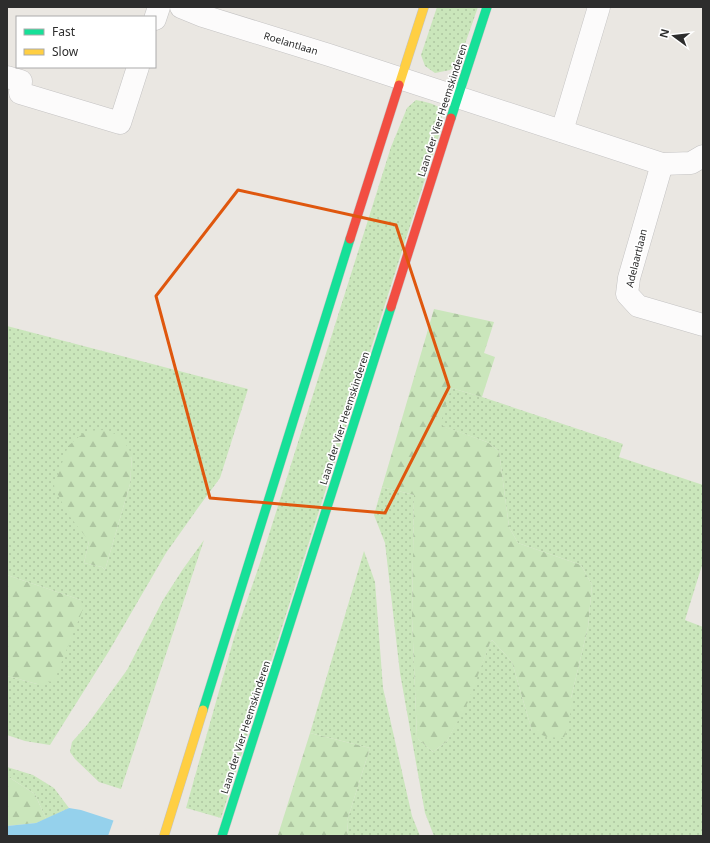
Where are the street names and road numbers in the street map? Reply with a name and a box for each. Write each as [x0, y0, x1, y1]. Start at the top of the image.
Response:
street label: Roelantlaan [262, 28, 320, 58]
street label: Laan der Vier Heemskinderen [414, 42, 470, 178]
street label: Adelaartlaan [622, 227, 650, 289]
street label: Laan der Vier Heemskinderen [316, 350, 372, 486]
street label: Laan der Vier Heemskinderen [217, 659, 273, 795]

